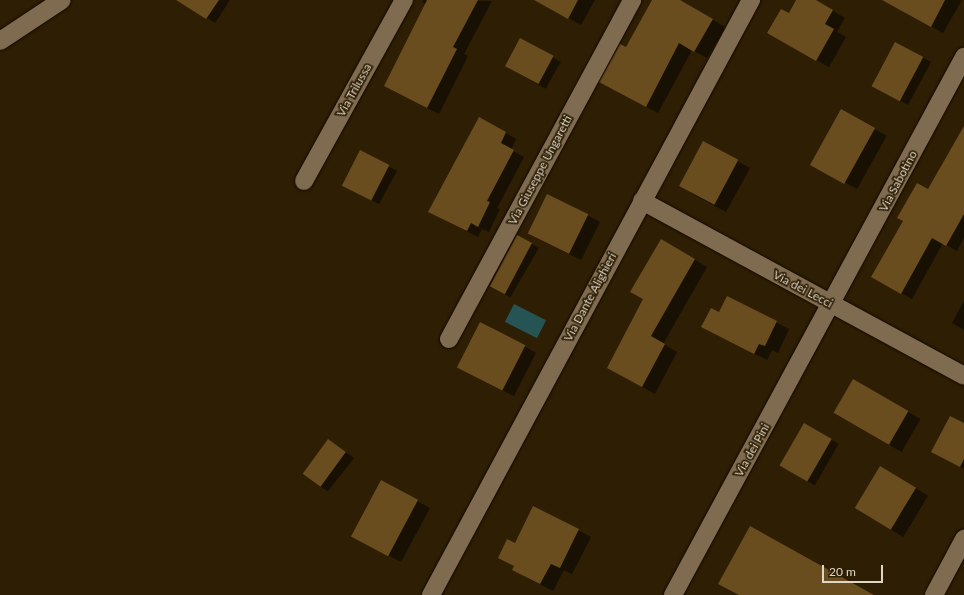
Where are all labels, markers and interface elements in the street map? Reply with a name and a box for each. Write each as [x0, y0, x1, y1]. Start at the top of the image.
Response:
street label: Via Trilussa [333, 61, 375, 119]
street label: Via Giuseppe Ungaretti [505, 113, 575, 227]
street label: Via Sabotino [876, 148, 920, 214]
street label: Via Dante Alighieri [561, 250, 619, 344]
street label: Via dei Lecci [771, 267, 835, 311]
street label: Via dei Pini [731, 421, 773, 479]
scale bar [824, 557, 885, 583]
text: 20 m [829, 564, 856, 579]

